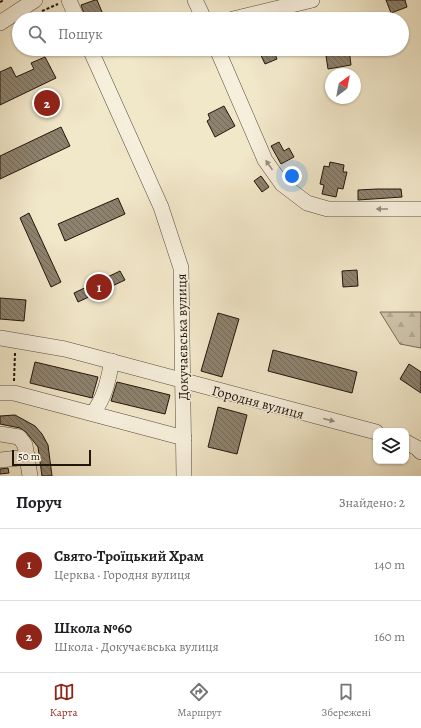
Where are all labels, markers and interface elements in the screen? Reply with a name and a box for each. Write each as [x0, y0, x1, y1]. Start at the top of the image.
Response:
search box [12, 12, 409, 56]
icon: search [26, 23, 48, 45]
text: Пошук [58, 24, 103, 44]
north arrow [325, 68, 361, 104]
pin: 2 [34, 88, 60, 118]
one-way arrow [265, 160, 273, 170]
your location [282, 166, 302, 186]
one-way arrow [375, 206, 388, 212]
pin: 1 [86, 272, 112, 302]
street label: Докучаєвська вулиця [172, 273, 193, 401]
street label: Городня вулиця [210, 381, 306, 424]
one-way arrow [323, 418, 336, 424]
map controls [373, 428, 409, 464]
button: layers [373, 428, 409, 464]
scale bar [12, 448, 91, 467]
text: 50 m [18, 449, 40, 464]
text: Поруч [16, 491, 62, 514]
text: Знайдено: 2 [339, 494, 405, 511]
text: Свято-Троїцький Храм [54, 546, 204, 566]
text: 1 [27, 556, 31, 573]
text: 140 m [374, 556, 405, 573]
text: Церква · Городня вулиця [54, 566, 191, 583]
text: Школа №60 [54, 618, 132, 638]
text: 2 [26, 628, 32, 645]
text: 160 m [374, 628, 405, 645]
text: Школа · Докучаєвська вулиця [54, 638, 219, 655]
tab: Карта [50, 681, 78, 720]
tab: Маршрут [177, 681, 222, 720]
tab: Збережені [321, 681, 371, 720]

